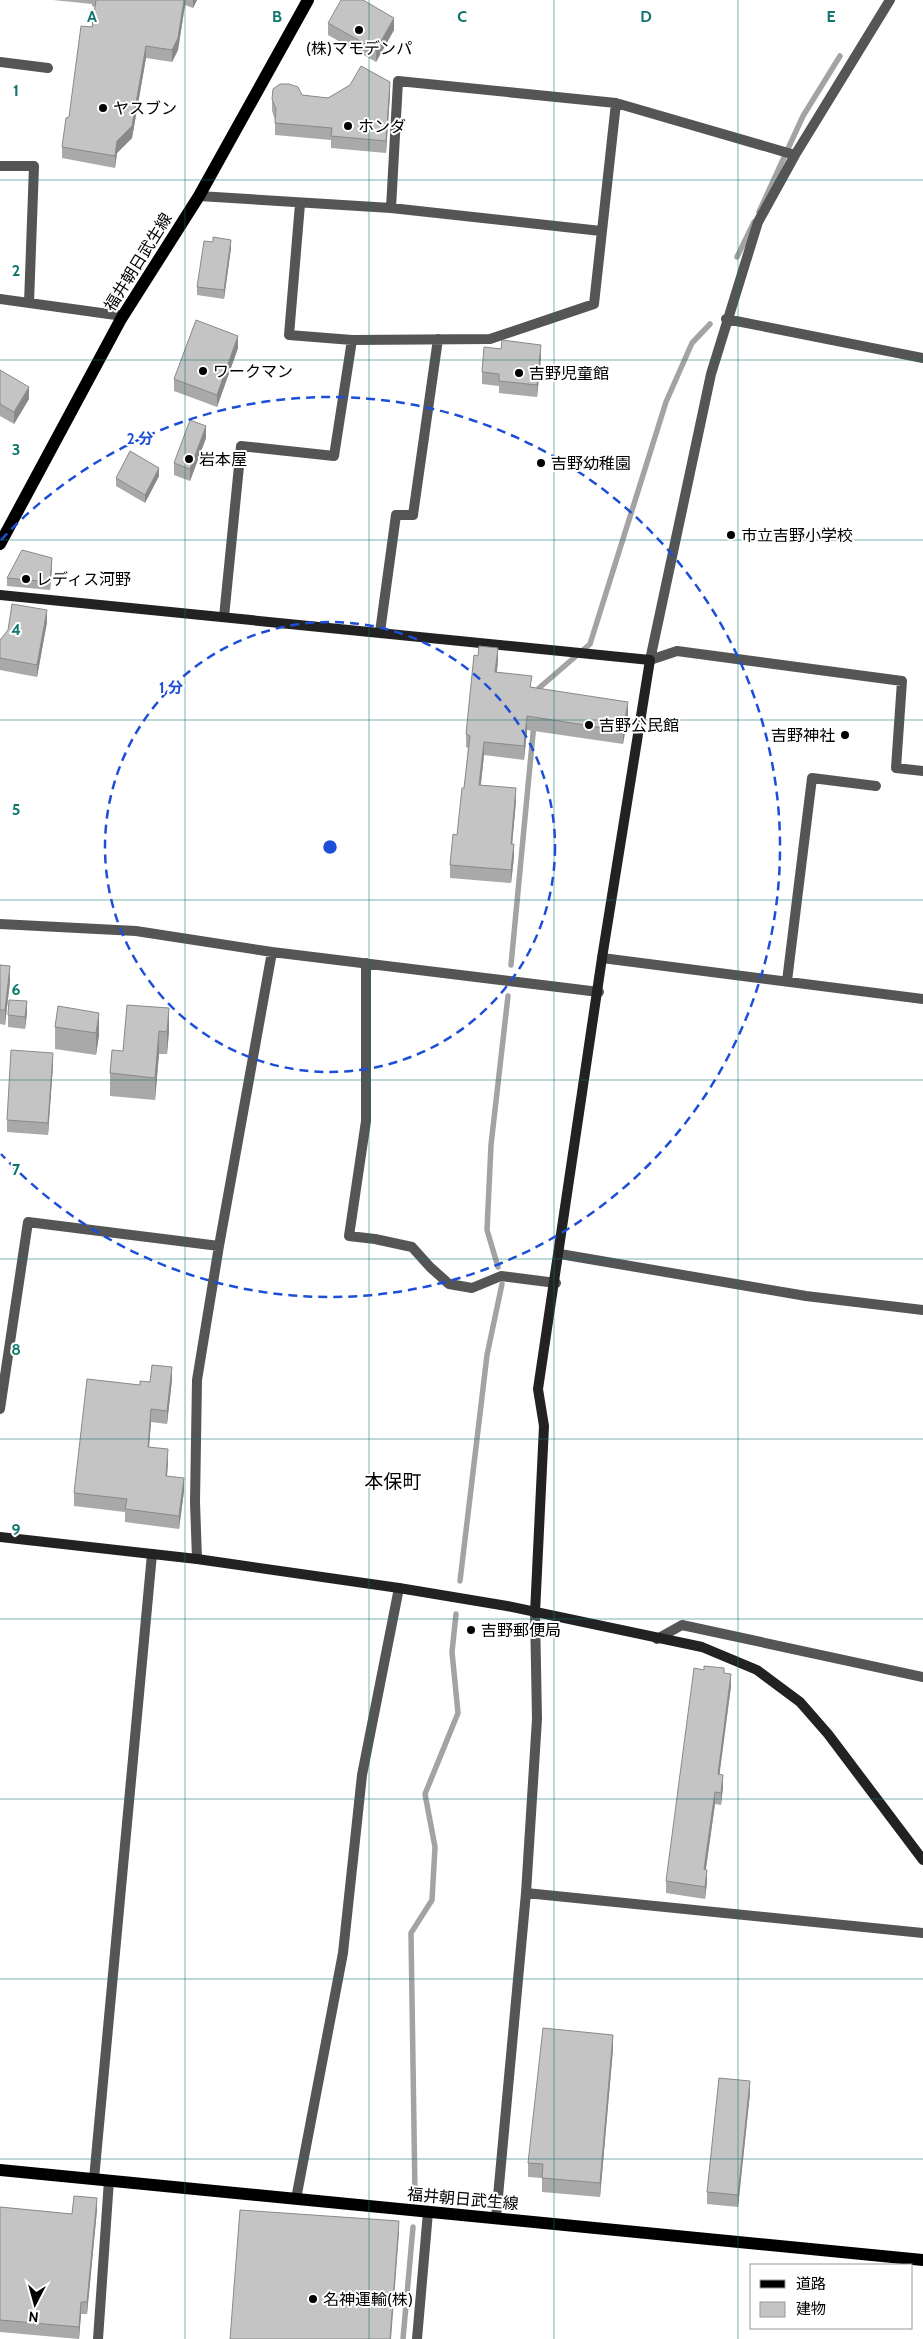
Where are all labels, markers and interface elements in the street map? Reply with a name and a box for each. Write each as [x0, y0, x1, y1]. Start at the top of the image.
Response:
text: A [87, 7, 97, 26]
text: B [272, 7, 282, 26]
text: C [457, 7, 467, 26]
text: D [640, 7, 652, 26]
text: E [826, 7, 836, 26]
marker: (株)マモデンパ [353, 24, 365, 36]
place label: (株)マモデンパ [306, 39, 412, 58]
text: 1 [13, 81, 19, 100]
place label: ヤスブン [113, 99, 177, 118]
marker: ヤスブン [97, 102, 109, 114]
place label: ホンダ [358, 117, 406, 136]
marker: ホンダ [342, 120, 354, 132]
street label: 福井朝日武生線 [100, 209, 176, 315]
text: 2 [12, 261, 20, 280]
place label: ワークマン [213, 362, 293, 381]
place label: 吉野児童館 [529, 364, 609, 383]
marker: ワークマン [197, 365, 209, 377]
marker: 吉野児童館 [513, 367, 525, 379]
text: 2 分 [127, 430, 153, 448]
text: 3 [12, 440, 20, 459]
place label: 岩本屋 [199, 450, 247, 469]
marker: 岩本屋 [183, 453, 195, 465]
place label: 吉野幼稚園 [551, 454, 631, 473]
marker: 吉野幼稚園 [535, 457, 547, 469]
place label: 市立吉野小学校 [741, 526, 853, 545]
marker: 市立吉野小学校 [725, 529, 737, 541]
place label: レディス河野 [36, 570, 131, 589]
marker: レディス河野 [20, 573, 32, 585]
text: 4 [11, 620, 21, 639]
text: 1 分 [159, 679, 183, 697]
place label: 吉野公民館 [599, 716, 679, 735]
marker: 吉野公民館 [583, 719, 595, 731]
place label: 吉野神社 [771, 726, 835, 745]
marker: 吉野神社 [839, 729, 851, 741]
text: 5 [12, 800, 20, 819]
centre of rings [321, 838, 339, 856]
text: 6 [12, 980, 21, 999]
text: 7 [12, 1160, 21, 1179]
text: 8 [11, 1340, 21, 1359]
district label: 本保町 [364, 1470, 422, 1493]
text: 9 [12, 1520, 21, 1539]
place label: 吉野郵便局 [481, 1621, 561, 1640]
marker: 吉野郵便局 [465, 1624, 477, 1636]
street label: 福井朝日武生線 [406, 2185, 520, 2213]
legend [750, 2264, 913, 2329]
text: 道路 [796, 2275, 826, 2293]
north arrow [10, 2279, 60, 2329]
place label: 名神運輸(株) [323, 2290, 413, 2309]
marker: 名神運輸(株) [307, 2293, 319, 2305]
text: 建物 [796, 2300, 826, 2318]
text: N [28, 2307, 40, 2326]

